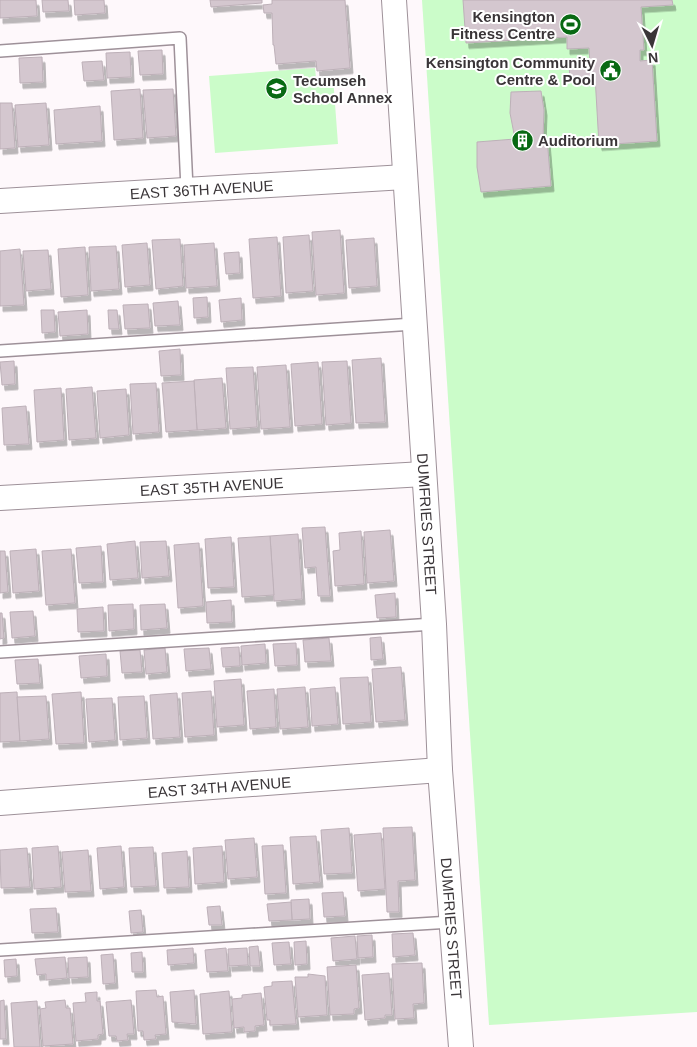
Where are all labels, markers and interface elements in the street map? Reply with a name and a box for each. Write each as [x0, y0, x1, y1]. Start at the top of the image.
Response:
place label: Kensington Fitness Centre [451, 8, 555, 42]
sports icon: Kensington Fitness Centre [559, 13, 583, 37]
north arrow [627, 20, 677, 70]
text: N [647, 50, 659, 66]
place label: Kensington Community Centre & Pool [426, 54, 596, 88]
public building icon: Kensington Community Centre & Pool [599, 59, 623, 83]
place label: Tecumseh School Annex [293, 72, 393, 106]
school or university icon: Tecumseh School Annex [265, 77, 289, 101]
building icon: Auditorium [510, 128, 534, 152]
place label: Auditorium [538, 132, 618, 149]
street label: EAST 36TH AVENUE [129, 176, 274, 202]
street label: DUMFRIES STREET [415, 453, 441, 595]
street label: EAST 35TH AVENUE [139, 473, 284, 499]
street label: EAST 34TH AVENUE [147, 773, 292, 800]
street label: DUMFRIES STREET [438, 857, 466, 999]

